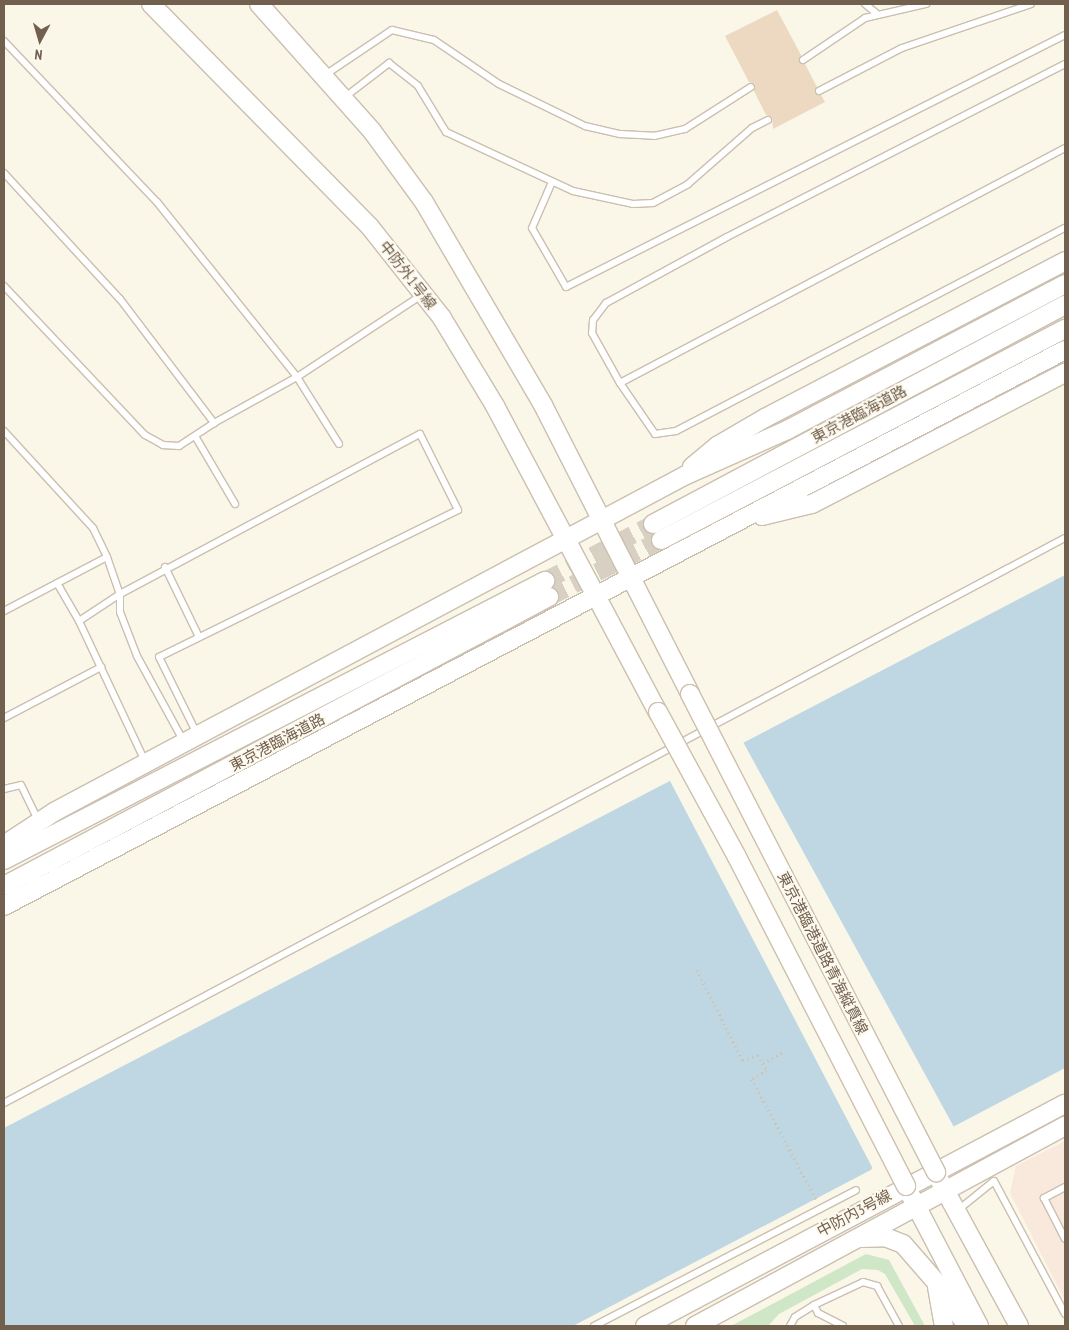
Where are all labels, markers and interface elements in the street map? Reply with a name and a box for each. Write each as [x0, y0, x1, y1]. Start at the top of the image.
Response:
north arrow [15, 15, 65, 65]
text: N [34, 46, 43, 64]
street label: 中防外1号線 [376, 237, 440, 313]
street label: 東京港臨海道路 [808, 381, 910, 447]
street label: 東京港臨海道路 [226, 709, 328, 775]
street label: 東京港臨港道路青海縦貫線 [774, 869, 872, 1037]
street label: 中防内3号線 [814, 1186, 894, 1240]

